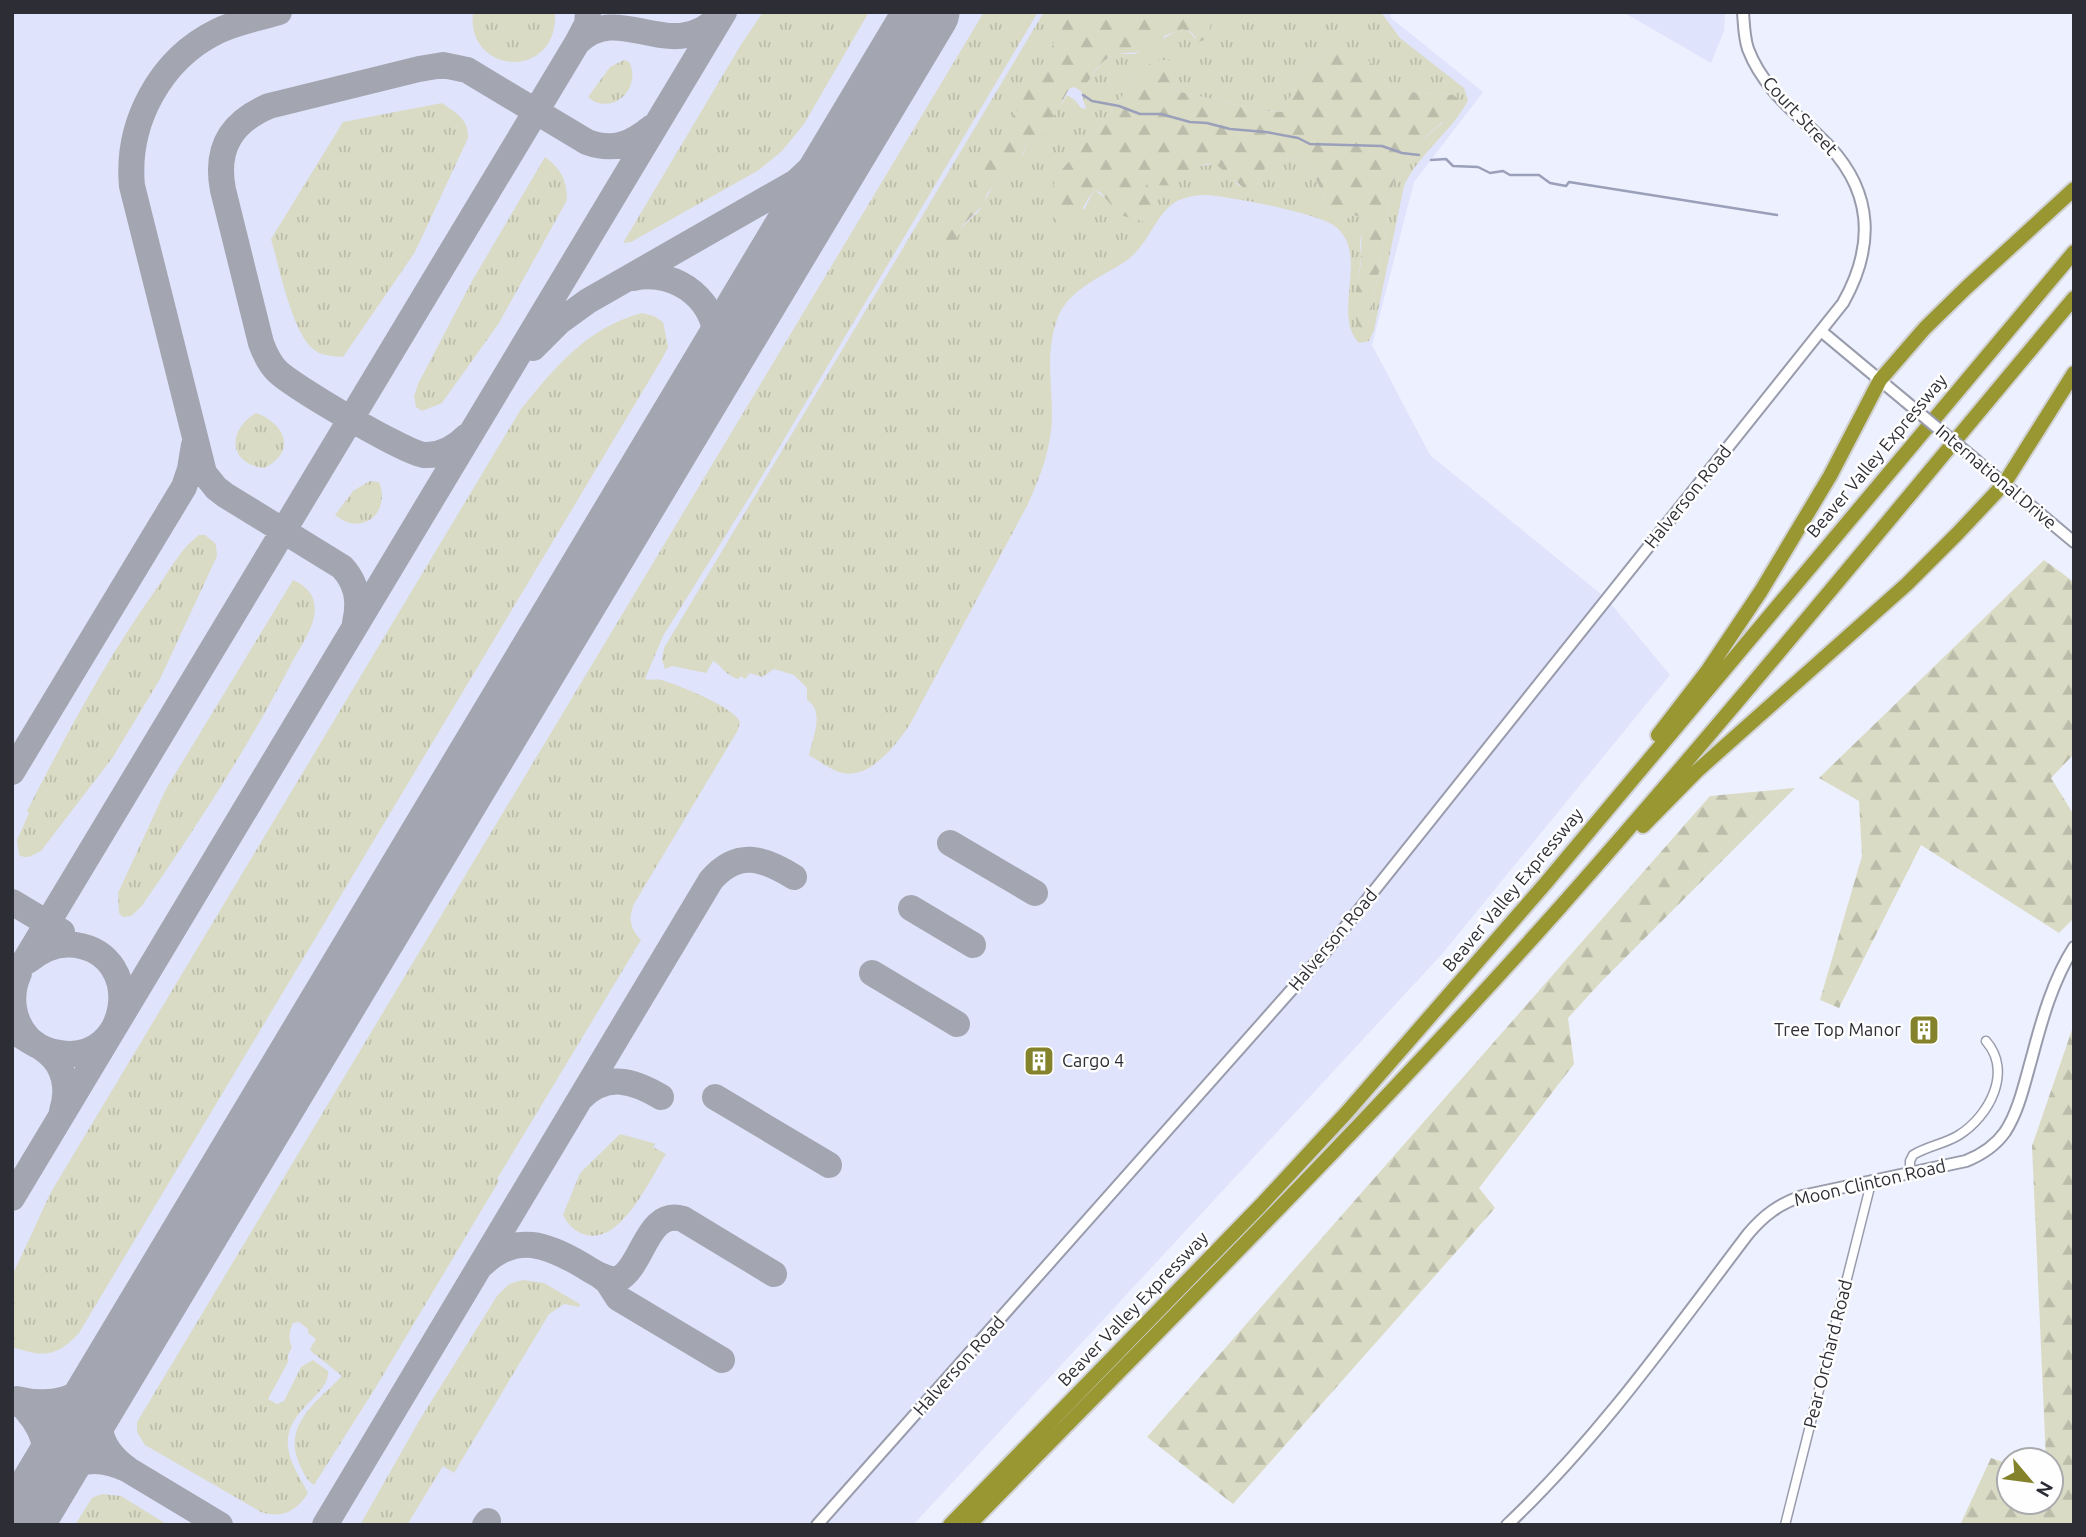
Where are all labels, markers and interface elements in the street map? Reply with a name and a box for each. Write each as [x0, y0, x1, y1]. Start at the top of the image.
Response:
street label: Court Street [1759, 72, 1842, 159]
street label: Beaver Valley Expressway [1802, 369, 1951, 541]
street label: International Drive [1932, 420, 2061, 532]
street label: Halverson Road [1640, 441, 1735, 552]
street label: Beaver Valley Expressway [1438, 803, 1587, 975]
street label: Halverson Road [1284, 885, 1380, 994]
building icon: Tree Top Manor [1907, 1013, 1941, 1047]
place label: Tree Top Manor [1774, 1019, 1901, 1039]
building icon: Cargo 4 [1022, 1044, 1056, 1078]
place label: Cargo 4 [1062, 1050, 1124, 1070]
street label: Moon Clinton Road [1792, 1155, 1948, 1209]
street label: Beaver Valley Expressway [1053, 1227, 1212, 1390]
street label: Pear Orchard Road [1799, 1278, 1855, 1430]
street label: Halverson Road [909, 1312, 1008, 1419]
north arrow [1995, 1446, 2065, 1516]
text: N [2032, 1478, 2058, 1501]

